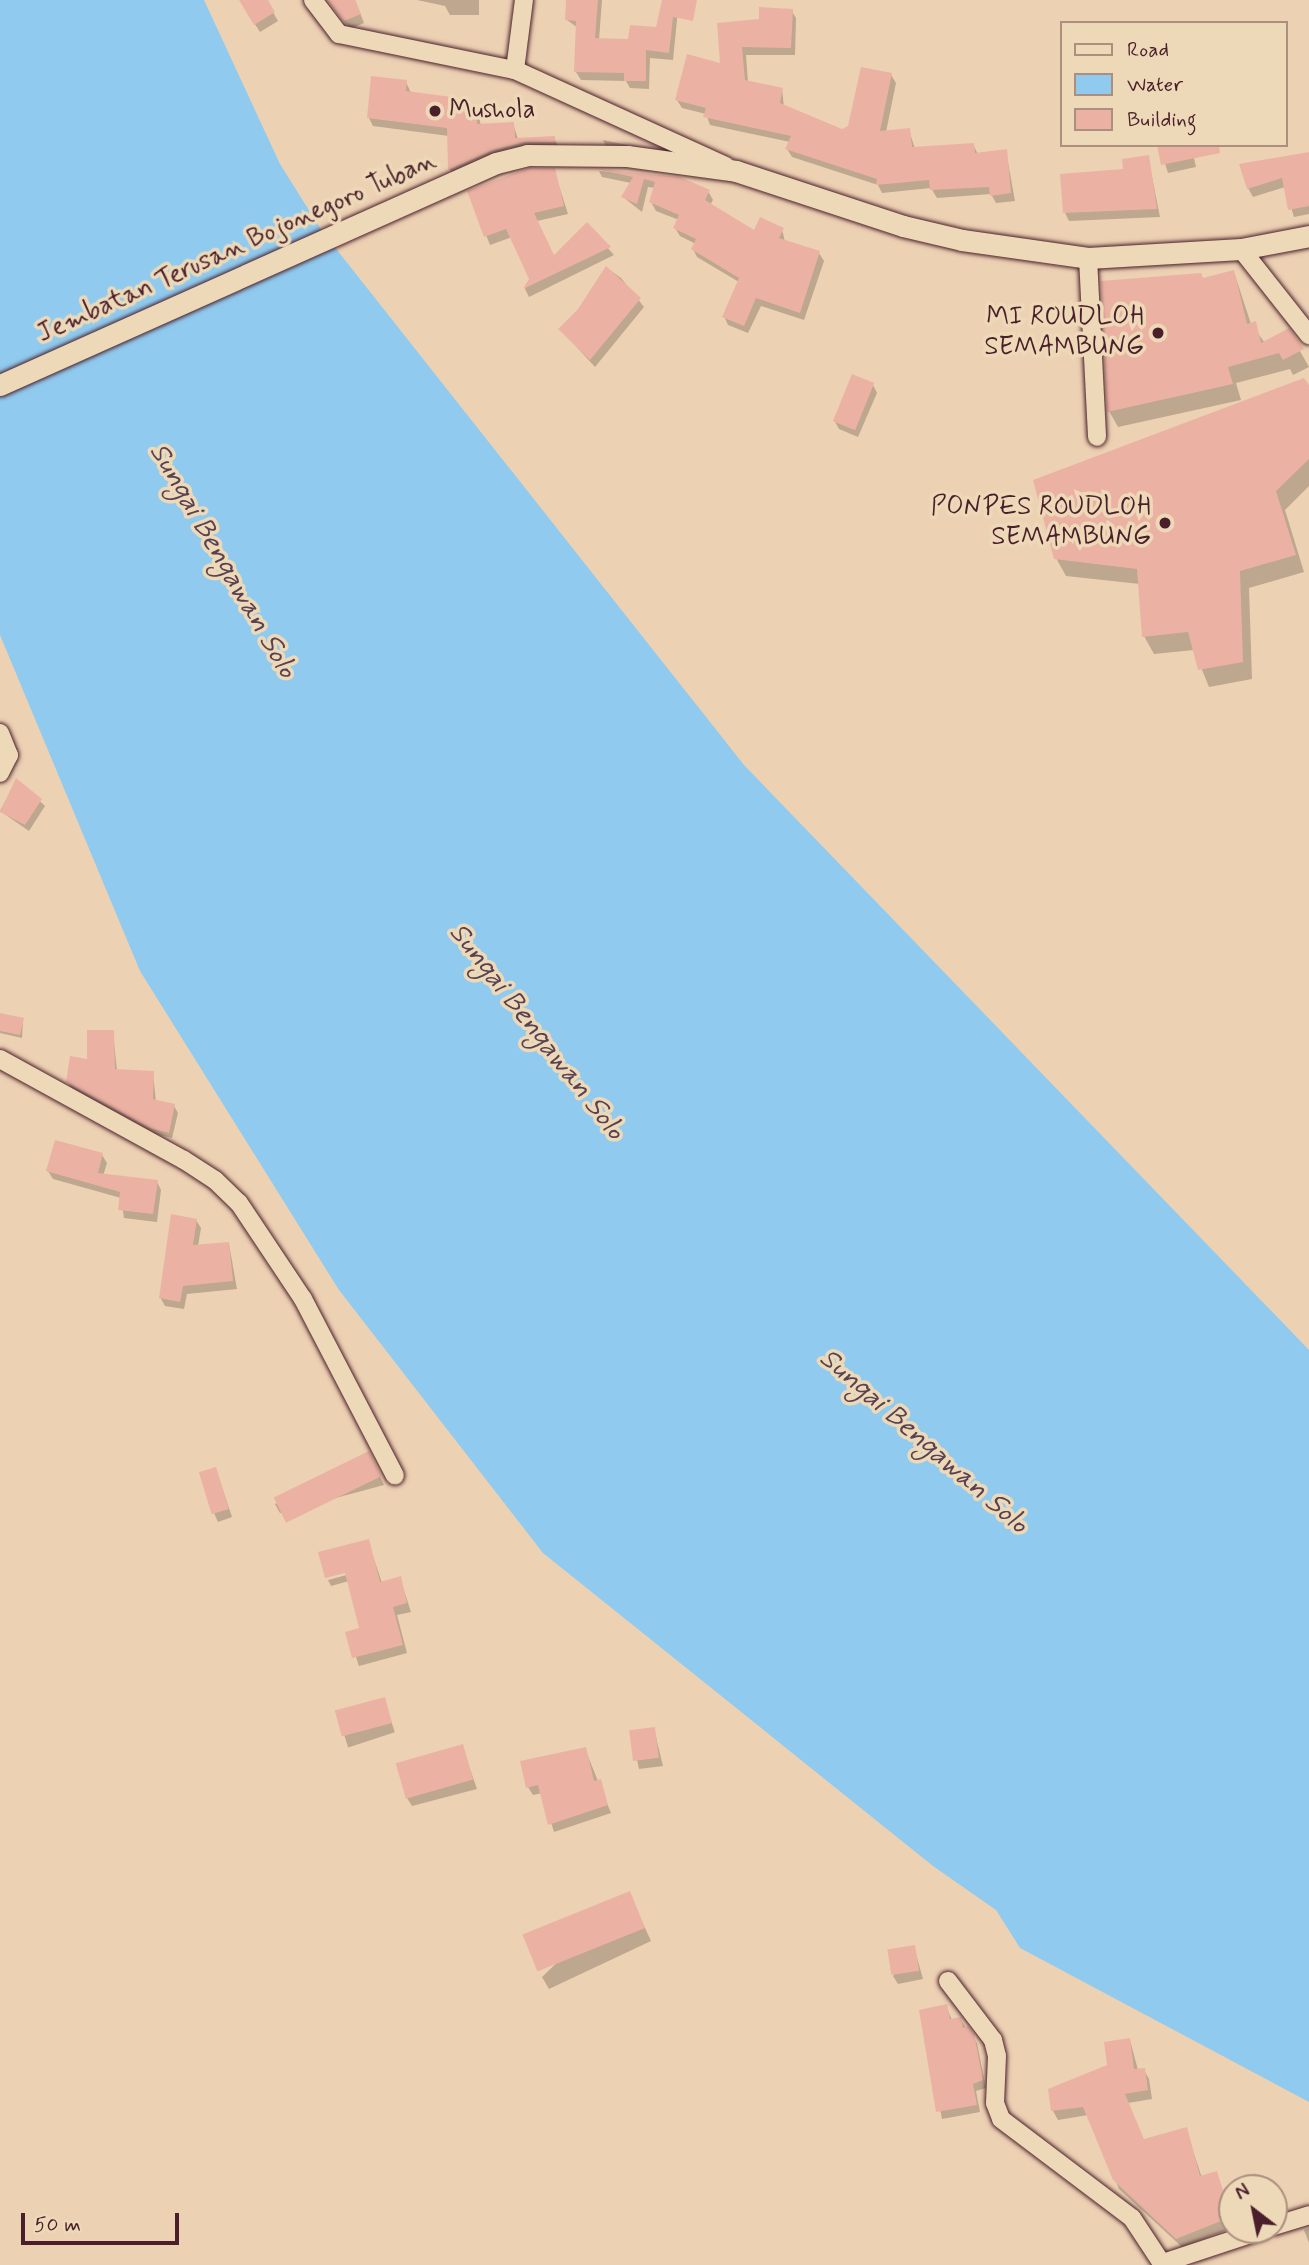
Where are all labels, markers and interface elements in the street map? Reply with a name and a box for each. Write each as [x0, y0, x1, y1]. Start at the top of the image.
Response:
legend [1060, 21, 1288, 147]
text: Road [1127, 36, 1169, 64]
text: Water [1127, 71, 1183, 99]
place label: Mushola [449, 95, 536, 127]
marker: Mushola [427, 103, 443, 119]
text: Building [1127, 106, 1197, 134]
street label: Jembatan Terusan Bojonegoro Tuban [38, 148, 436, 348]
place label: MI ROUDLOH SEMAMBUNG [984, 302, 1144, 364]
marker: MI ROUDLOH SEMAMBUNG [1150, 325, 1166, 341]
water label: Sungai Bengawan Solo [141, 438, 303, 684]
place label: PONPES ROUDLOH SEMAMBUNG [930, 492, 1151, 554]
marker: PONPES ROUDLOH SEMAMBUNG [1157, 515, 1173, 531]
water label: Sungai Bengawan Solo [441, 917, 631, 1147]
water label: Sungai Bengawan Solo [812, 1342, 1034, 1542]
north arrow [1218, 2174, 1288, 2244]
text: N [1231, 2179, 1255, 2206]
scale bar [24, 2198, 182, 2242]
text: 50 m [34, 2211, 81, 2239]

